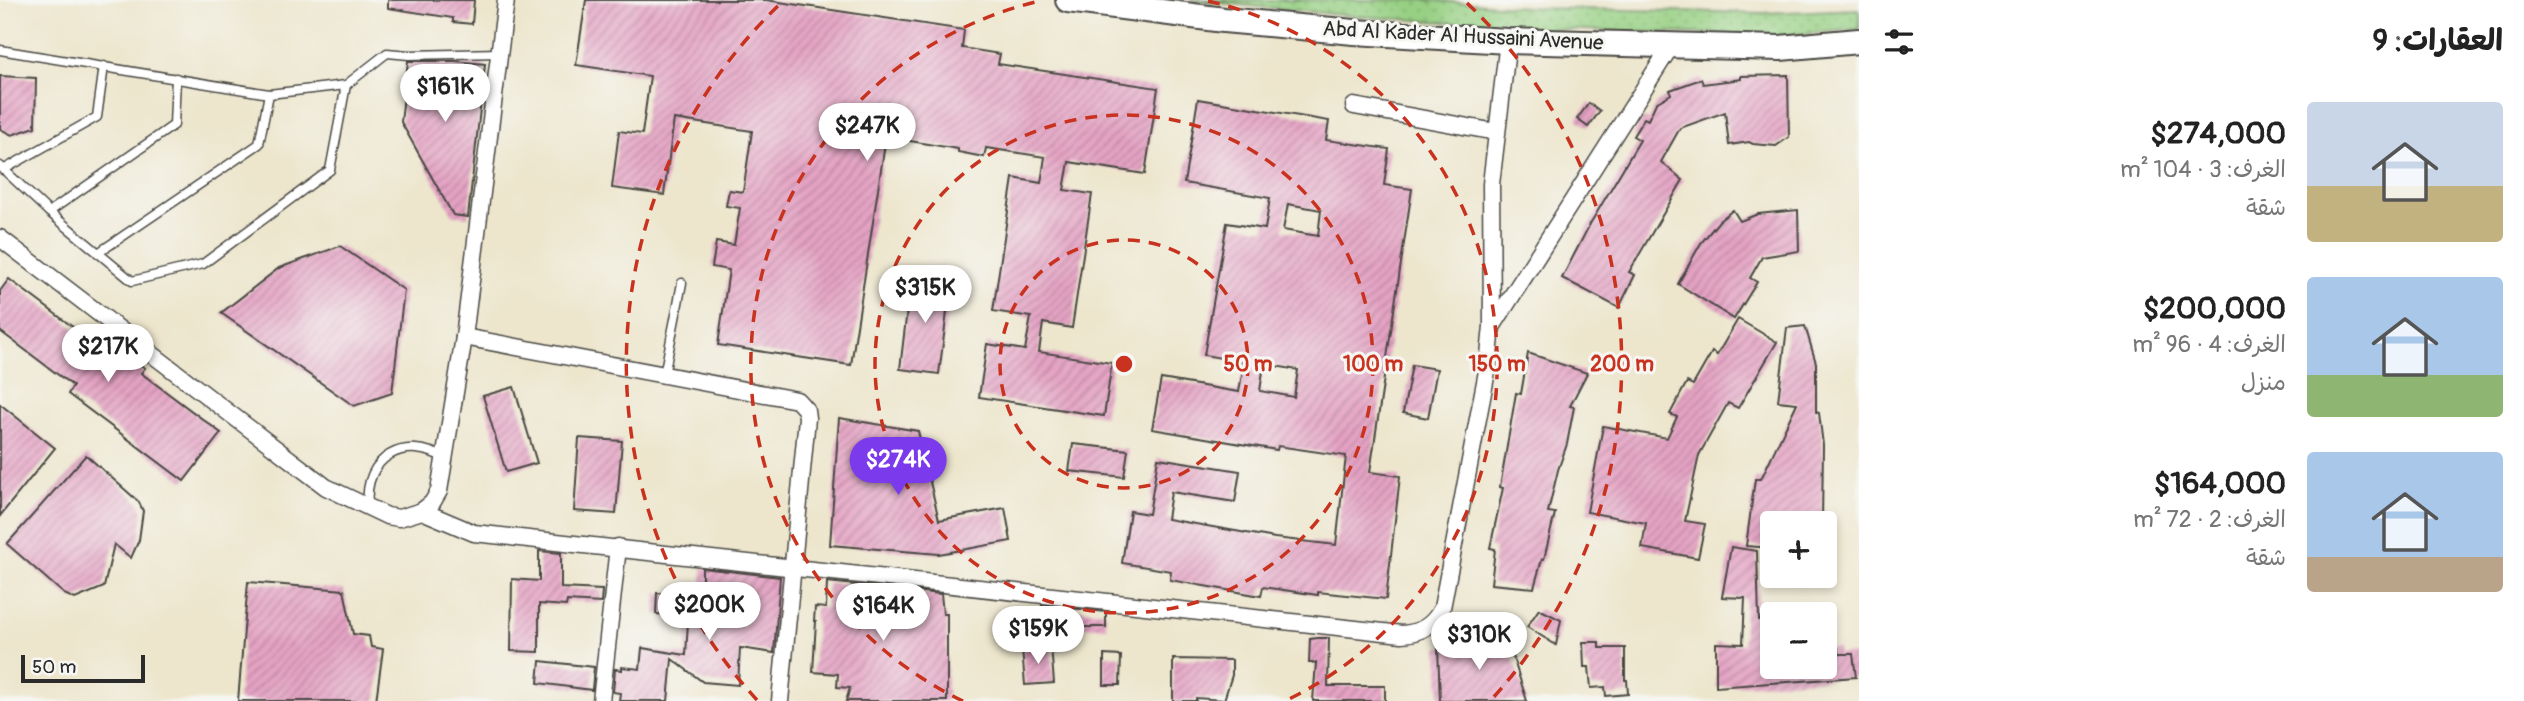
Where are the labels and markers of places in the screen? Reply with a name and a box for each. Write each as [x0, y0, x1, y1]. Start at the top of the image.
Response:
pin: $161K [396, 64, 494, 124]
pin: $247K [818, 104, 916, 163]
pin: $315K [876, 266, 974, 325]
pin: $217K [59, 324, 157, 384]
centre of rings [1112, 352, 1136, 376]
pin: $274K [849, 438, 947, 497]
pin: $200K [660, 582, 758, 642]
pin: $164K [834, 584, 932, 643]
pin: $159K [989, 606, 1087, 666]
pin: $310K [1430, 612, 1528, 672]

